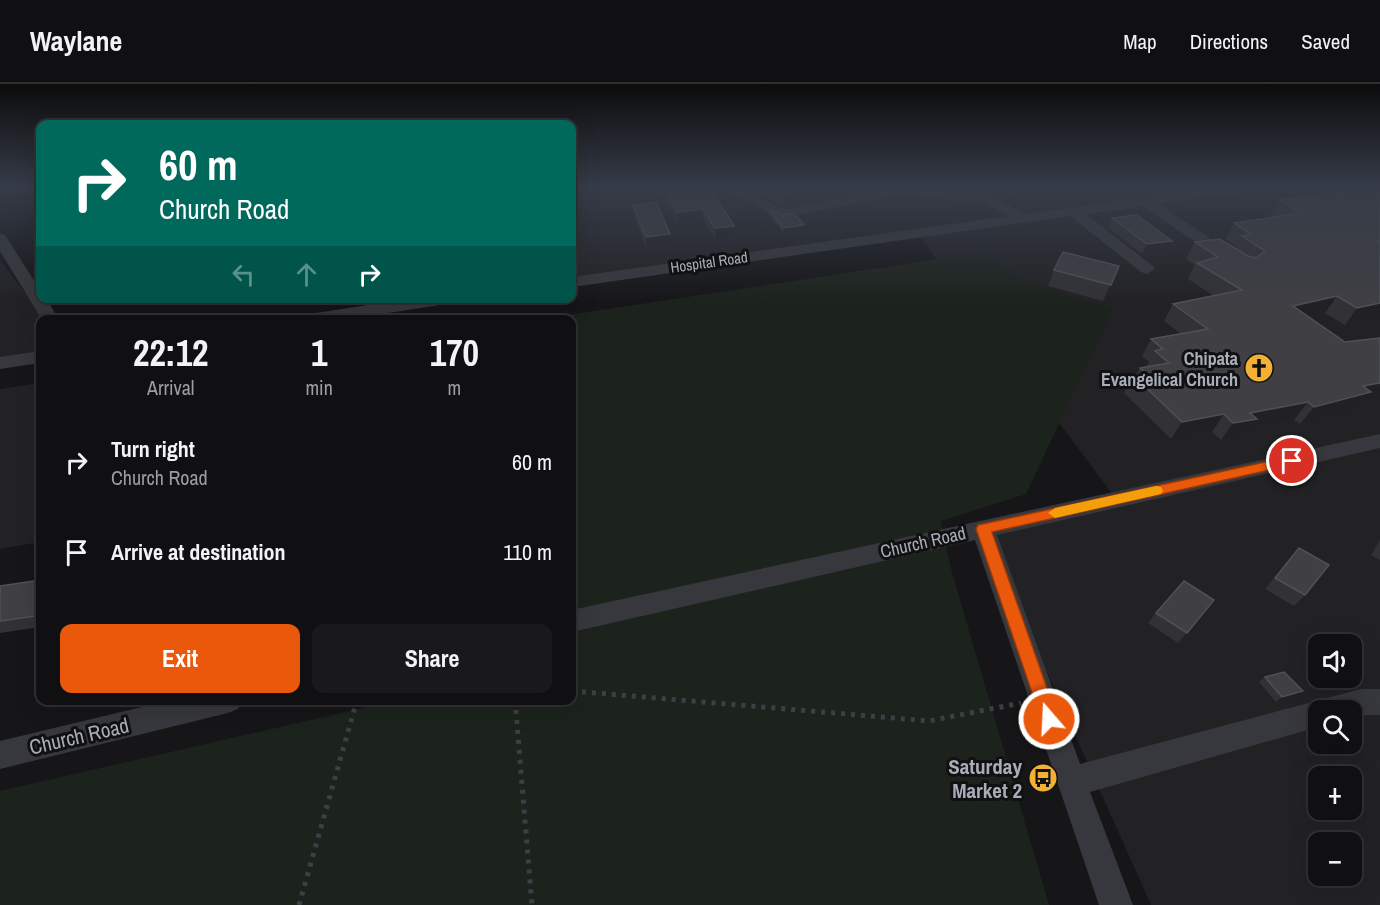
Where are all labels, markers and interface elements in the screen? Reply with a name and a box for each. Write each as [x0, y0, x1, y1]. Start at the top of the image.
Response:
text: Waylane [30, 22, 122, 60]
text: Map [1123, 27, 1157, 56]
text: Directions [1190, 27, 1268, 56]
text: Saved [1301, 27, 1350, 56]
text: 60 m [159, 137, 238, 193]
icon: right [60, 144, 138, 222]
text: Church Road [159, 191, 289, 227]
street label: Hospital Road [669, 246, 749, 278]
icon: left [227, 258, 260, 291]
icon: ahead [290, 258, 323, 291]
icon: right [353, 258, 386, 291]
text: 22:12 [133, 329, 208, 377]
text: 1 [311, 329, 327, 377]
text: 170 [430, 329, 479, 377]
place label: Chipata Evangelical Church [1101, 346, 1239, 392]
church icon: Chipata Evangelical Church [1243, 352, 1275, 384]
text: Arrival [147, 374, 194, 401]
text: min [305, 374, 333, 401]
text: m [448, 374, 461, 401]
text: Turn right [111, 434, 195, 464]
pin [1266, 435, 1317, 486]
icon: arrive [1275, 444, 1308, 477]
icon: right [60, 446, 93, 479]
text: 60 m [512, 447, 552, 477]
text: Church Road [111, 464, 208, 491]
street label: Church Road [878, 520, 968, 564]
icon: arrive [60, 536, 93, 569]
text: Arrive at destination [111, 537, 285, 567]
text: 110 m [503, 537, 552, 567]
button: Exit [60, 624, 300, 693]
button: Share [312, 624, 552, 693]
map controls [1308, 634, 1362, 886]
button: sound [1308, 634, 1362, 688]
position arrow [1017, 687, 1081, 751]
button: search [1308, 700, 1362, 754]
street label: Church Road [26, 710, 132, 762]
place label: Saturday Market 2 [948, 752, 1022, 805]
bus stop icon: Saturday Market 2 [1027, 762, 1059, 794]
button: + [1308, 766, 1362, 820]
button: − [1308, 832, 1362, 886]

